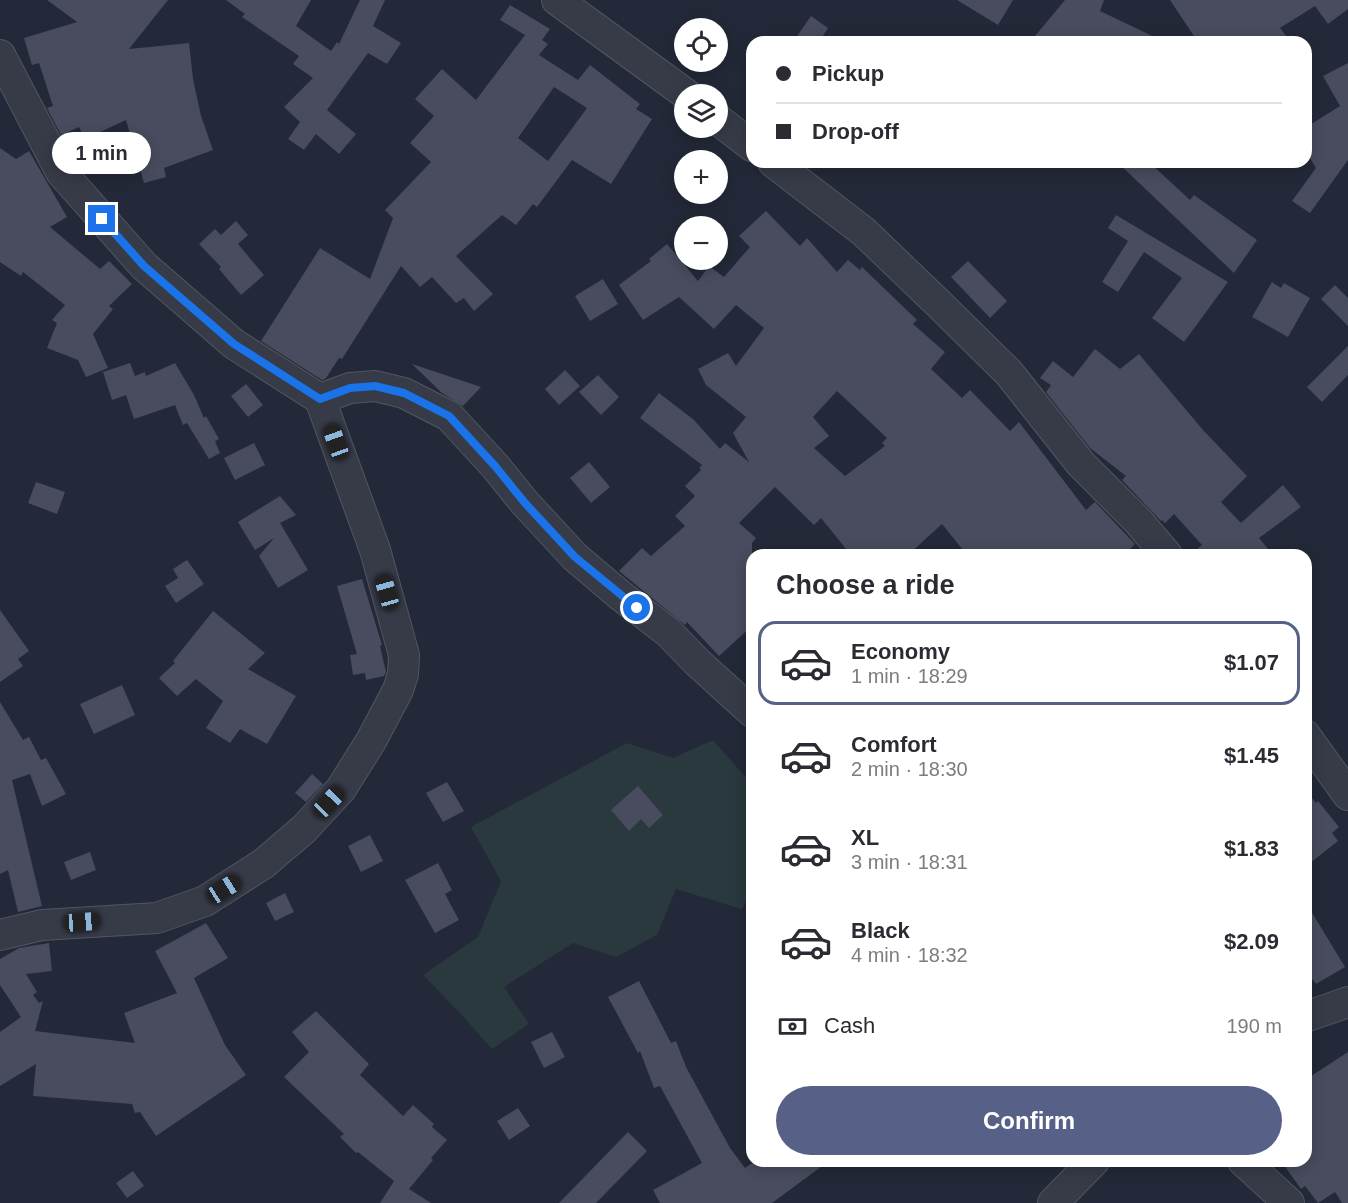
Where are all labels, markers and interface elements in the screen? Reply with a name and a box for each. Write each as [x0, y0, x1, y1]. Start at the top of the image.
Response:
map controls [674, 18, 728, 270]
button: locate [674, 18, 728, 72]
text: Pickup [812, 61, 884, 86]
button: layers [674, 84, 728, 138]
text: Drop-off [812, 119, 899, 144]
callout: 1 min [52, 132, 152, 174]
text: 1 min [75, 142, 128, 164]
button: + [674, 150, 728, 204]
route end [88, 205, 115, 232]
button: − [674, 216, 728, 270]
car [321, 422, 351, 462]
text: Choose a ride [776, 570, 955, 600]
car [373, 572, 401, 612]
route start [623, 594, 650, 621]
icon: car [779, 636, 833, 690]
text: Economy [851, 639, 950, 664]
text: $1.07 [1224, 650, 1279, 675]
text: 1 min · 18:29 [851, 665, 968, 687]
icon: car [779, 729, 833, 783]
text: Comfort [851, 732, 937, 757]
text: $1.45 [1224, 743, 1279, 768]
text: 2 min · 18:30 [851, 758, 968, 780]
car [310, 783, 348, 821]
icon: car [779, 822, 833, 876]
text: XL [851, 825, 879, 850]
text: $1.83 [1224, 836, 1279, 861]
text: 3 min · 18:31 [851, 851, 968, 873]
car [204, 872, 244, 906]
car [63, 912, 101, 932]
icon: car [779, 915, 833, 969]
text: Black [851, 918, 910, 943]
text: $2.09 [1224, 929, 1279, 954]
text: 4 min · 18:32 [851, 944, 968, 966]
icon: cash [776, 1010, 809, 1043]
text: Cash [824, 1013, 875, 1038]
text: 190 m [1226, 1015, 1282, 1037]
button: Confirm [776, 1086, 1282, 1155]

